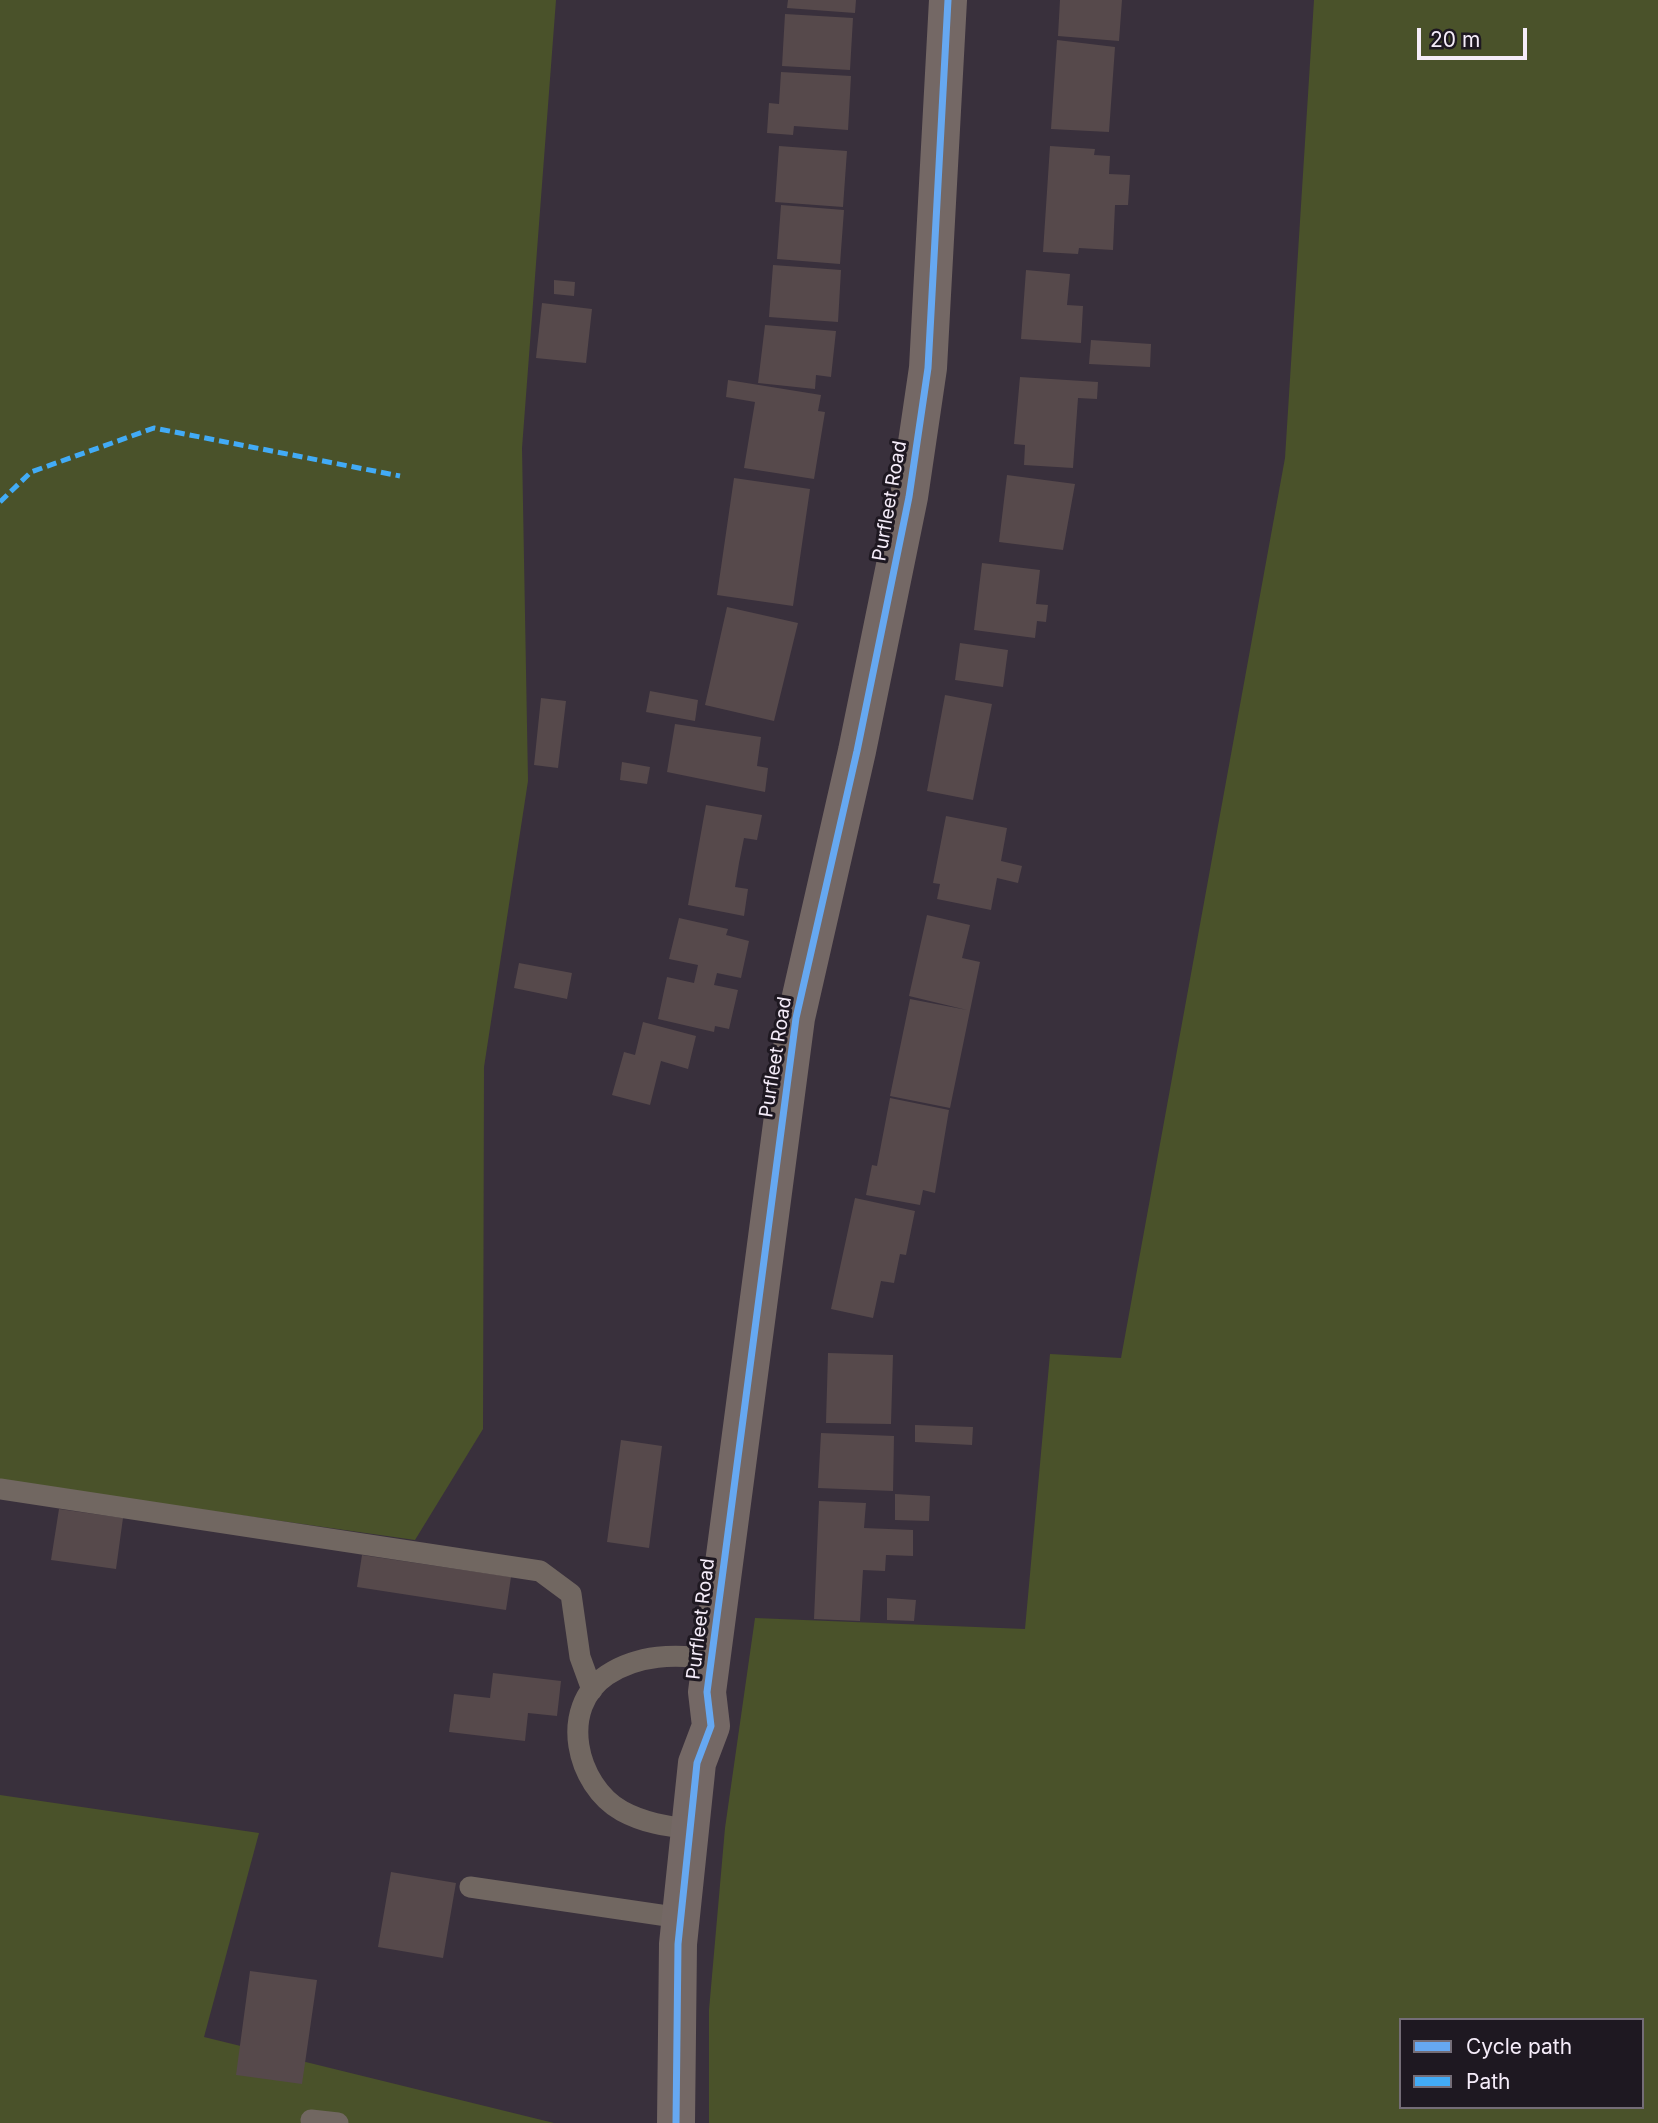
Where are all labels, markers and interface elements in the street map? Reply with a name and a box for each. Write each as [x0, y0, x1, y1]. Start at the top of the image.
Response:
scale bar [1420, 14, 1530, 58]
text: 20 m [1430, 27, 1480, 52]
street label: Purfleet Road [868, 439, 912, 563]
street label: Purfleet Road [755, 995, 797, 1119]
street label: Purfleet Road [682, 1557, 720, 1681]
legend [1399, 2018, 1644, 2109]
text: Cycle path [1466, 2034, 1572, 2059]
text: Path [1466, 2069, 1511, 2094]

